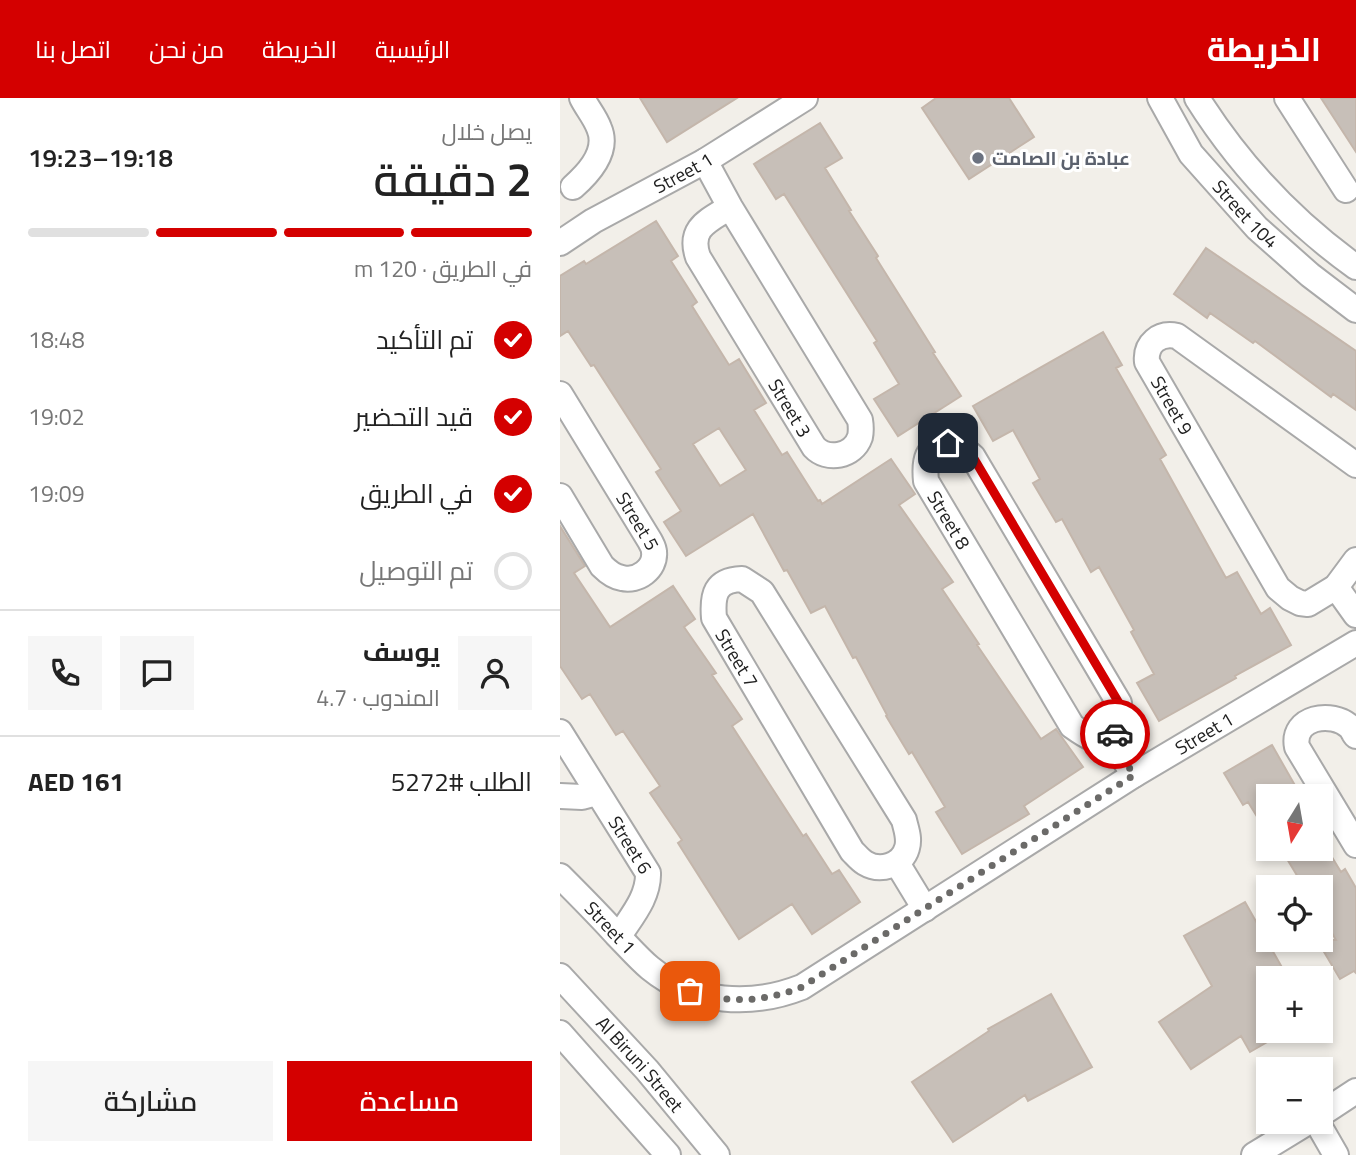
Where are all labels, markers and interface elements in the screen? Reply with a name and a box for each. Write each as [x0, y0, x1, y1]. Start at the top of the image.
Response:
text: الخريطة [1207, 24, 1321, 74]
text: اتصل بنا [35, 31, 111, 67]
text: من نحن [149, 31, 224, 67]
text: الخريطة [262, 31, 337, 67]
text: الرئيسية [375, 31, 450, 67]
text: يصل خلال [442, 114, 532, 149]
text: 19:18–19:23 [28, 138, 173, 177]
place label: عبادة بن الصامت [992, 143, 1130, 172]
text: 2 دقيقة [374, 144, 532, 214]
street label: Street 1 [648, 144, 719, 200]
marker: عبادة بن الصامت [970, 150, 986, 166]
street label: Street 104 [1206, 173, 1285, 255]
text: في الطريق · 120 m [354, 251, 532, 286]
text: تم التأكيد [376, 320, 473, 359]
icon: check [494, 321, 532, 359]
text: 18:48 [28, 322, 85, 357]
street label: Street 9 [1144, 370, 1201, 440]
street label: Street 3 [762, 373, 819, 443]
text: قيد التحضير [355, 397, 473, 436]
icon: check [494, 398, 532, 436]
text: 19:02 [28, 399, 85, 434]
pin [918, 413, 978, 473]
icon: home [929, 424, 967, 462]
text: في الطريق [360, 474, 473, 513]
icon: check [494, 475, 532, 513]
text: 19:09 [28, 476, 85, 511]
street label: Street 8 [921, 485, 978, 555]
street label: Street 5 [609, 486, 667, 555]
text: تم التوصيل [359, 551, 473, 590]
street label: Street 7 [709, 623, 766, 693]
text: يوسف [363, 632, 440, 671]
button: phone [28, 636, 102, 710]
button: chat [120, 636, 194, 710]
button: person [458, 636, 532, 710]
text: المندوب · 4.7 [316, 680, 440, 715]
courier [1080, 699, 1150, 769]
street label: Street 1 [1169, 704, 1239, 762]
icon: car [1096, 715, 1134, 753]
text: AED 161 [28, 762, 124, 801]
text: الطلب #5272 [391, 762, 532, 801]
north arrow [1256, 784, 1334, 861]
map controls [1256, 784, 1333, 1134]
street label: Street 6 [602, 810, 660, 879]
button: locate [1256, 875, 1333, 952]
street label: Street 1 [578, 894, 643, 960]
pin [660, 961, 720, 1021]
button: + [1256, 966, 1333, 1043]
icon: bag [671, 972, 709, 1010]
street label: Al Biruni Street [590, 1009, 691, 1118]
button: − [1256, 1057, 1333, 1134]
button: مشاركة [28, 1061, 273, 1141]
button: مساعدة [287, 1061, 532, 1141]

